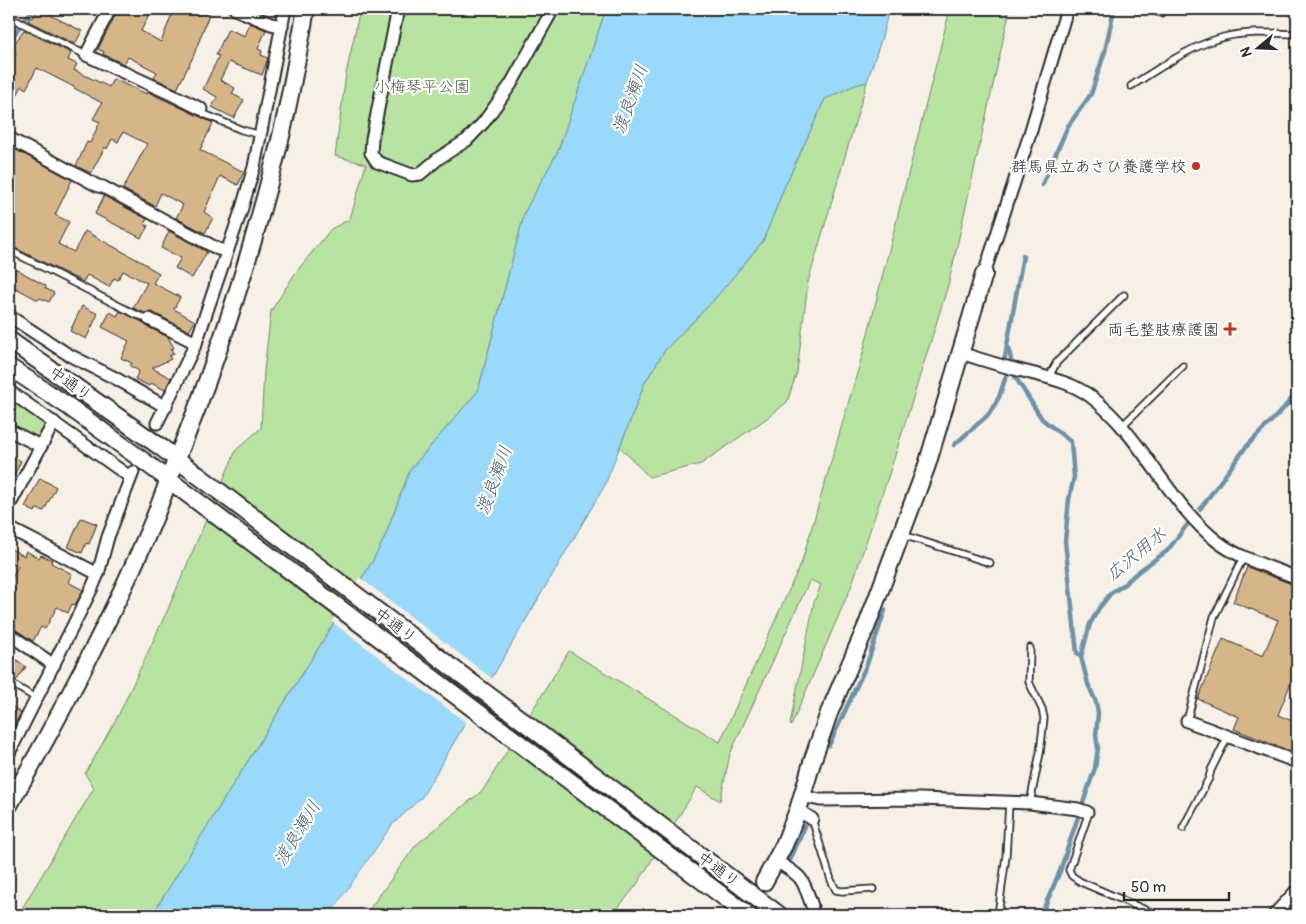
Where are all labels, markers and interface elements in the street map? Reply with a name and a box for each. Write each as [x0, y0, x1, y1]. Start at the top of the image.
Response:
north arrow [1234, 22, 1284, 72]
text: N [1237, 45, 1256, 59]
water label: 渡良瀬川 [607, 61, 654, 137]
park label: 小梅琴平公園 [374, 77, 470, 97]
place label: 群馬県立あさひ養護学校 [1011, 157, 1186, 177]
marker: 群馬県立あさひ養護学校 [1190, 160, 1202, 172]
place label: 両毛整肢療護園 [1107, 320, 1219, 340]
marker: 両毛整肢療護園 [1223, 322, 1237, 336]
street label: 中通り [45, 362, 96, 406]
water label: 渡良瀬川 [471, 442, 518, 518]
water label: 広沢用水 [1101, 522, 1171, 586]
street label: 中通り [370, 603, 421, 648]
water label: 渡良瀬川 [269, 796, 326, 870]
street label: 中通り [693, 847, 744, 892]
scale bar [1124, 869, 1228, 901]
text: 50 m [1131, 878, 1166, 897]

